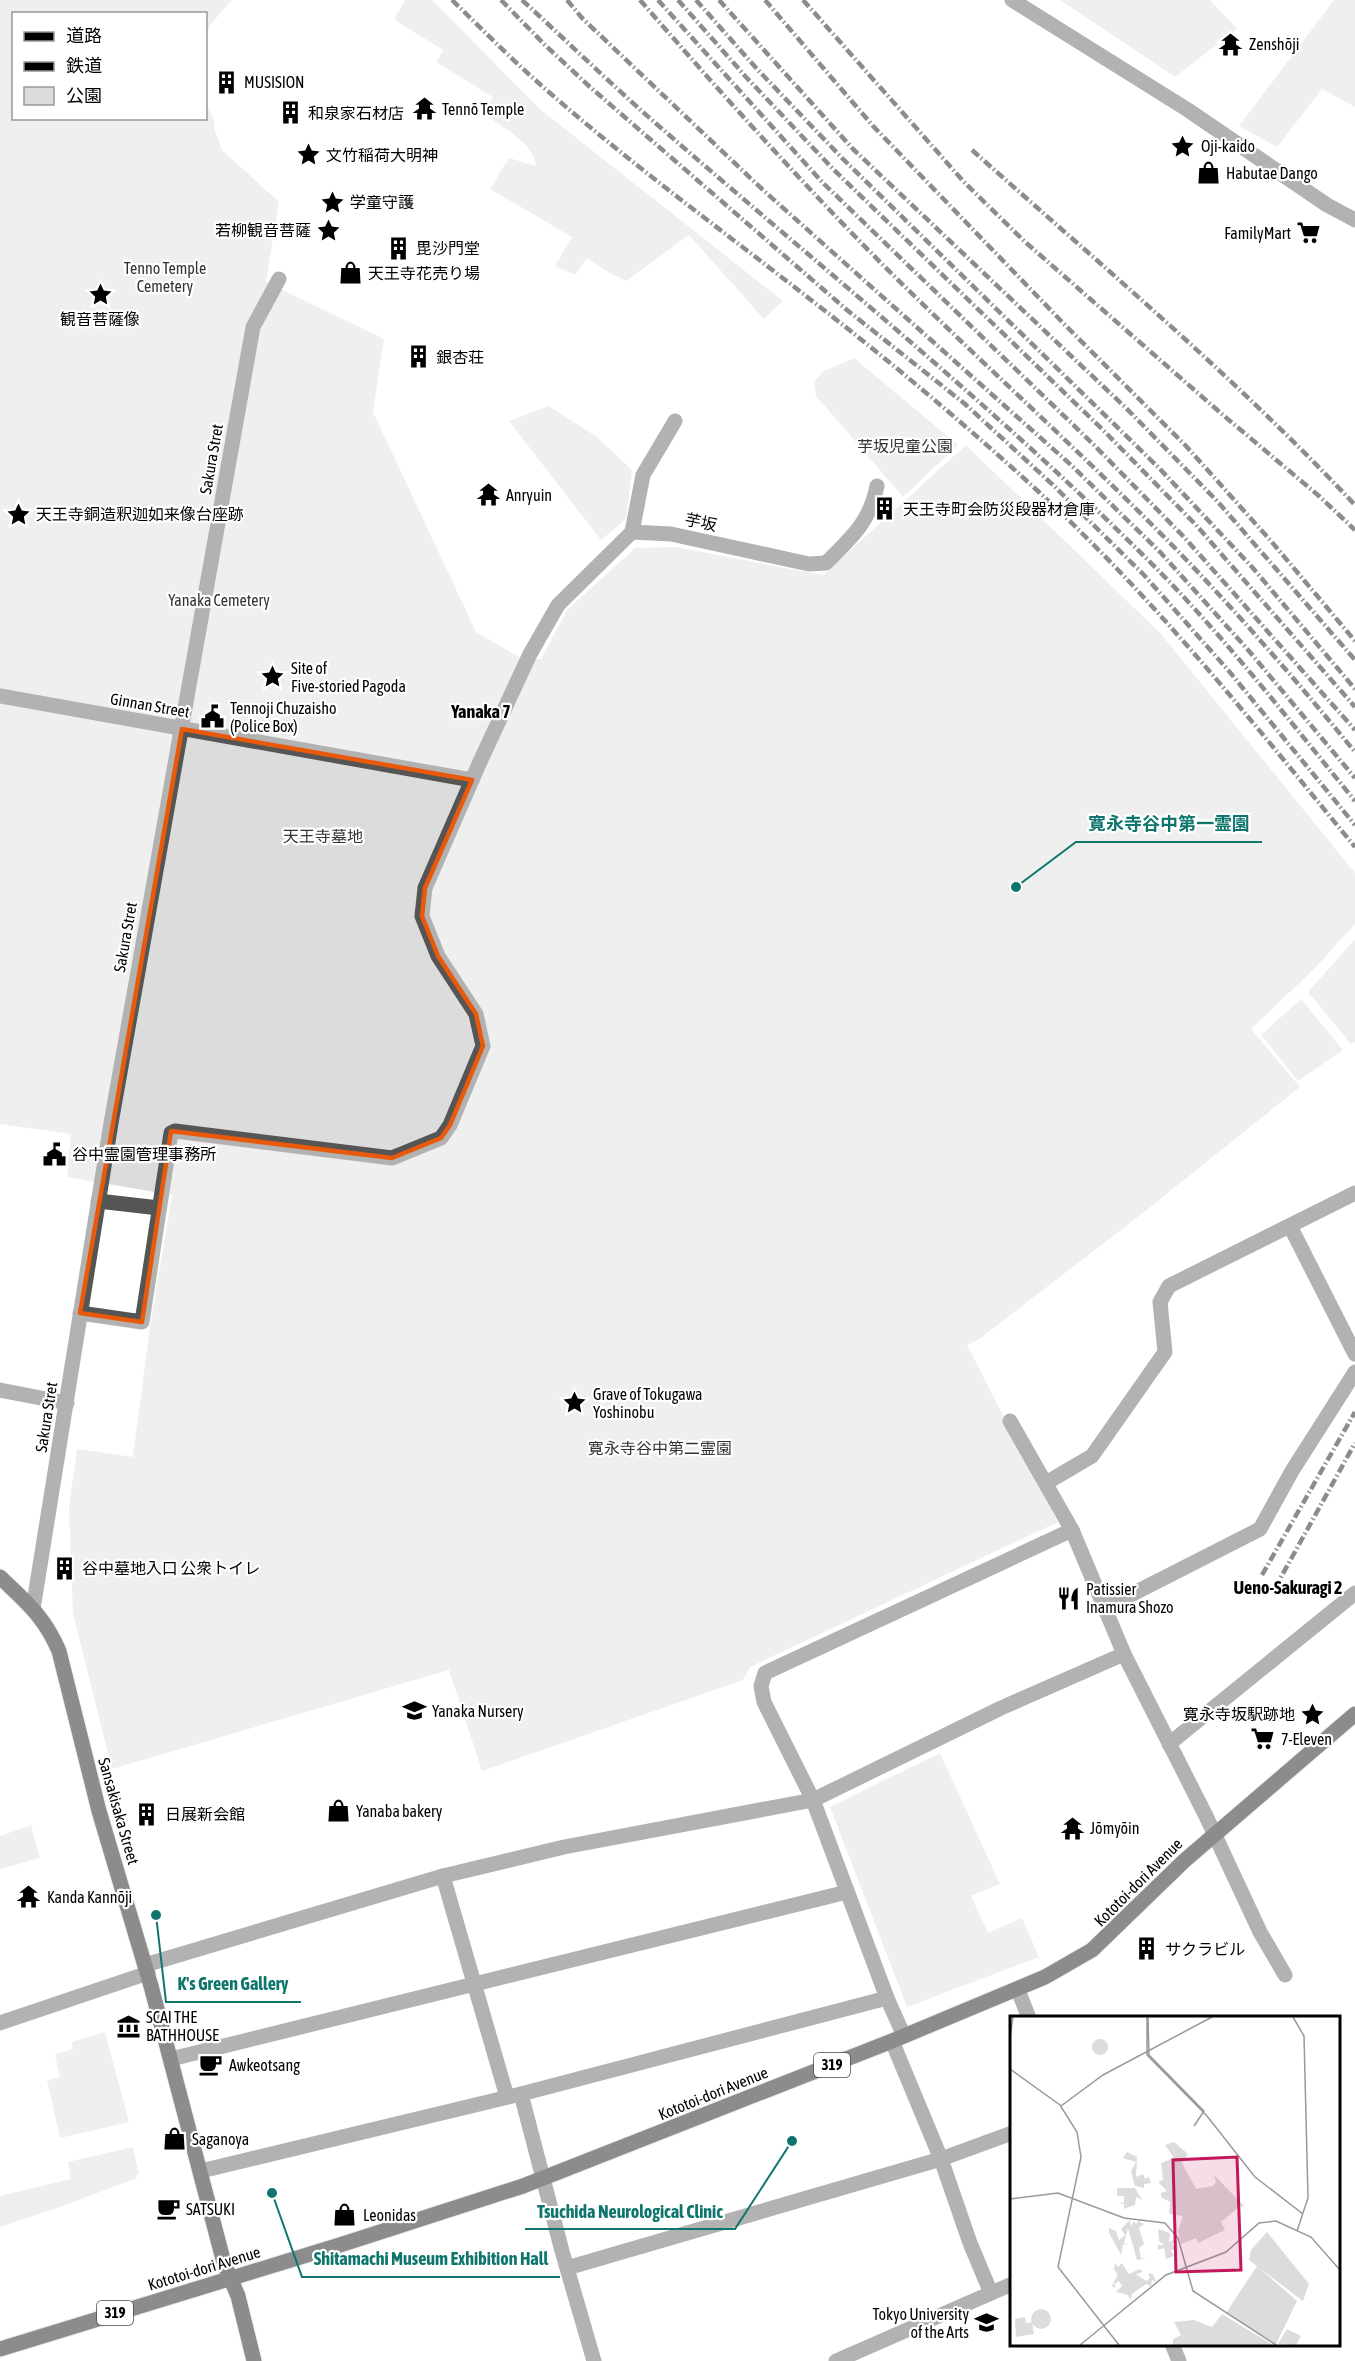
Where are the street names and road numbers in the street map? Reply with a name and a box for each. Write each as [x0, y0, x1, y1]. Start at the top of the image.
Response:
street label: Sakura Stret [196, 422, 226, 495]
street label: 芋坂 [683, 510, 719, 534]
street label: Ginnan Street [109, 689, 191, 721]
street label: Sakura Stret [110, 900, 140, 973]
street label: Sakura Stret [32, 1380, 60, 1453]
street label: Sansakisaka Street [95, 1756, 143, 1867]
street label: Kototoi-dori Avenue [1090, 1834, 1186, 1930]
road number: 319 [814, 2053, 850, 2077]
street label: Kototoi-dori Avenue [656, 2063, 770, 2123]
street label: Kototoi-dori Avenue [146, 2242, 262, 2294]
road number: 319 [97, 2301, 133, 2325]

